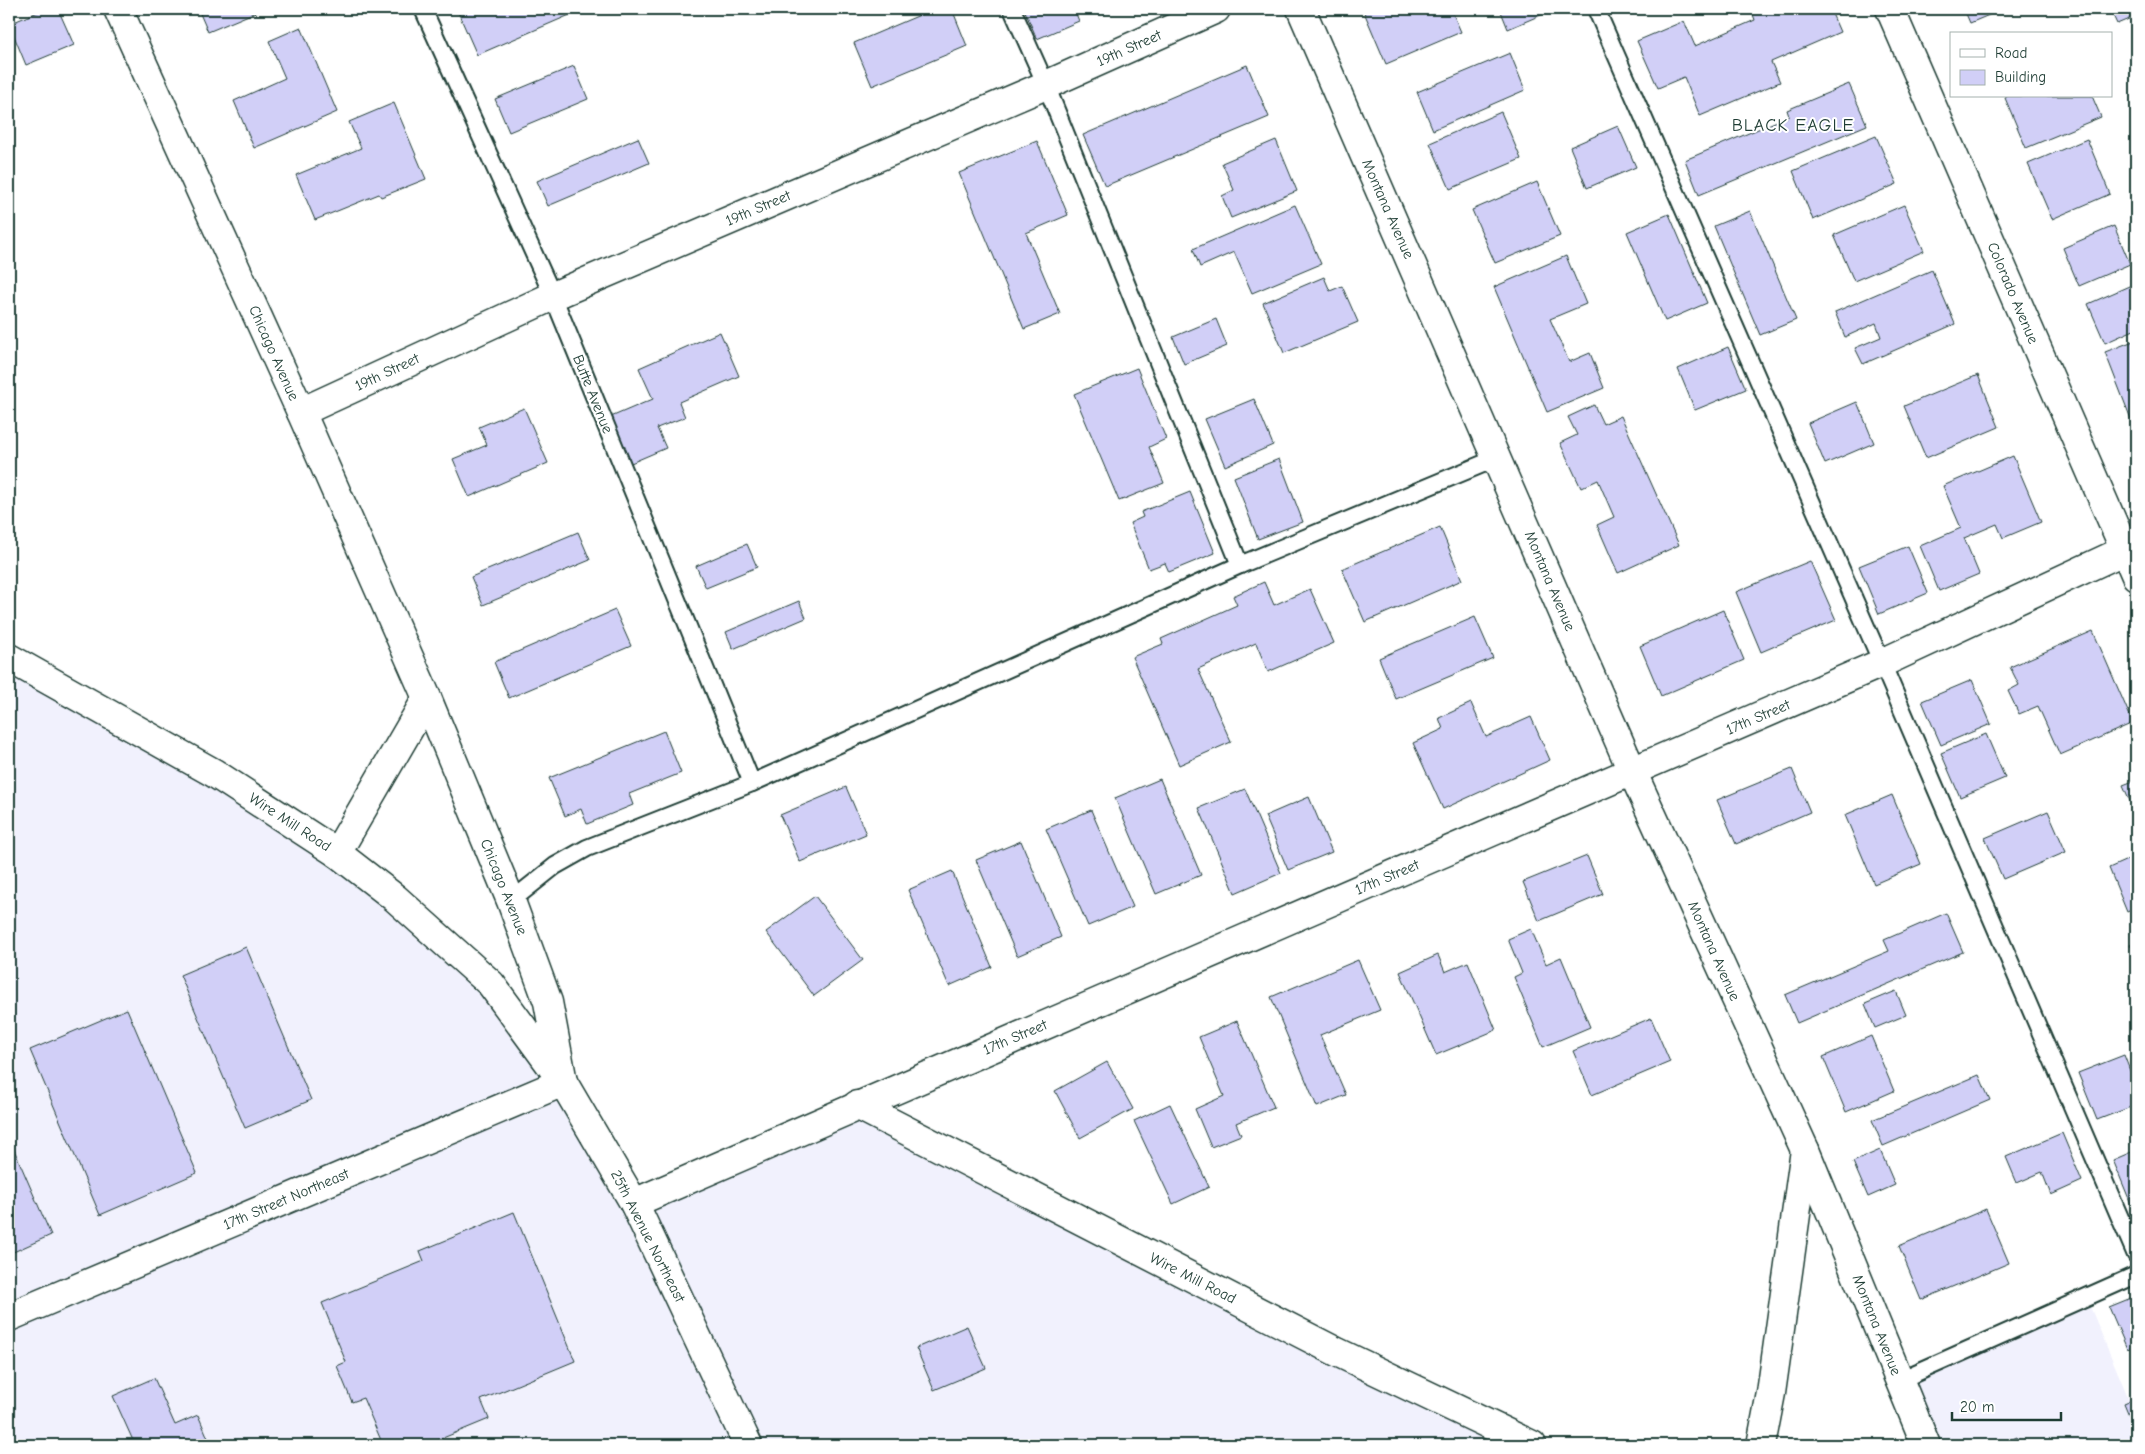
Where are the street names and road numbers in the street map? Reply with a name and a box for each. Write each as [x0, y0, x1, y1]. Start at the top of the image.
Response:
street label: 19th Street [1094, 25, 1165, 70]
street label: Montana Avenue [1358, 156, 1418, 262]
street label: 19th Street [723, 186, 794, 230]
street label: Colorado Avenue [1984, 240, 2043, 347]
street label: Chicago Avenue [245, 303, 303, 404]
street label: 19th Street [352, 349, 423, 395]
street label: Butte Avenue [569, 352, 617, 436]
street label: Montana Avenue [1521, 528, 1579, 634]
street label: 17th Street [1723, 695, 1793, 739]
street label: Wire Mill Road [245, 789, 335, 855]
street label: Chicago Avenue [477, 836, 532, 938]
street label: 17th Street [1352, 855, 1422, 899]
street label: Montana Avenue [1684, 898, 1744, 1004]
street label: 17th Street [980, 1015, 1050, 1059]
street label: 17th Street Northeast [220, 1164, 352, 1234]
street label: 25th Avenue Northeast [607, 1167, 689, 1306]
street label: Wire Mill Road [1147, 1249, 1239, 1307]
street label: Montana Avenue [1849, 1272, 1906, 1378]

